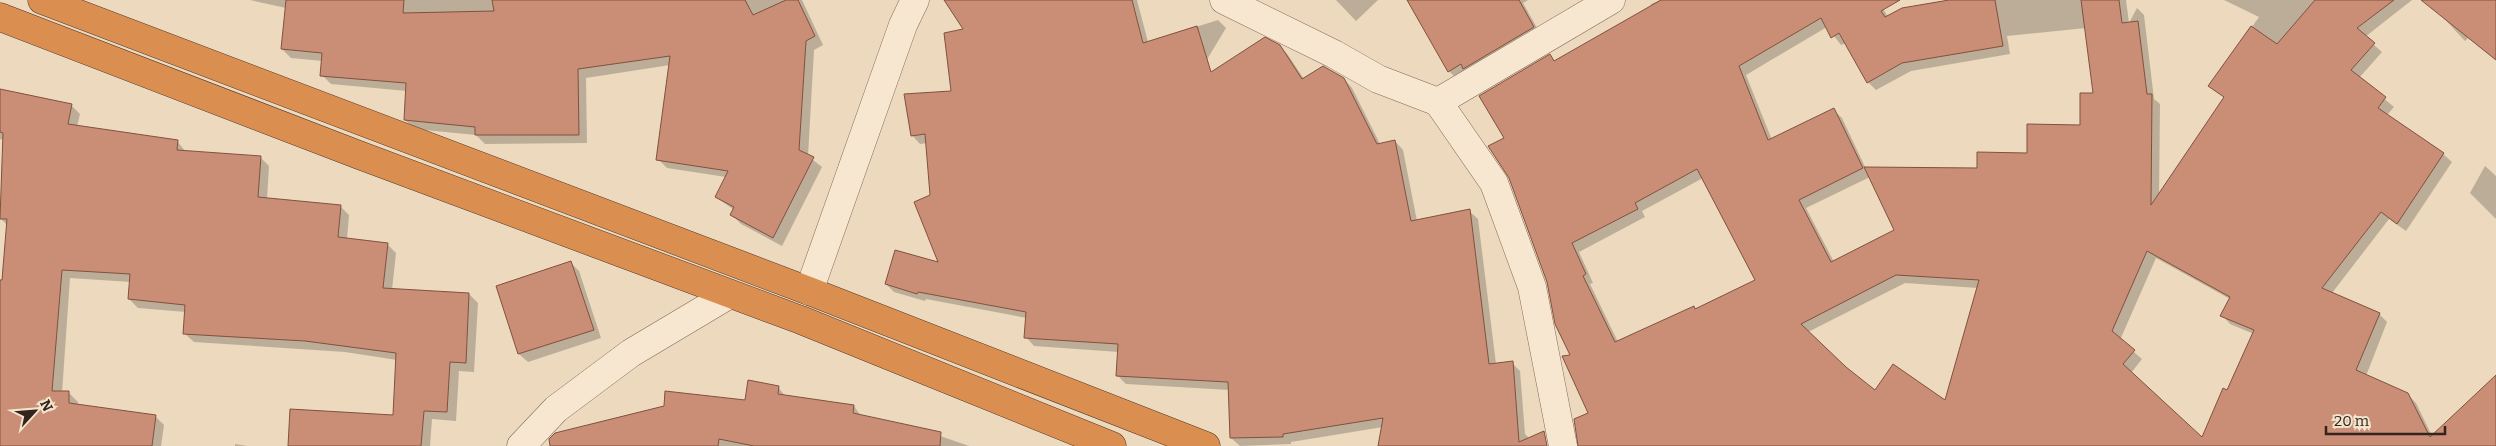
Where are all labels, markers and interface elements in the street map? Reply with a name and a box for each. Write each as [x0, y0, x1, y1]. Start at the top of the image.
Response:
north arrow [10, 386, 60, 436]
text: N [36, 397, 56, 414]
scale bar [2326, 404, 2445, 436]
text: 20 m [2334, 412, 2370, 430]

